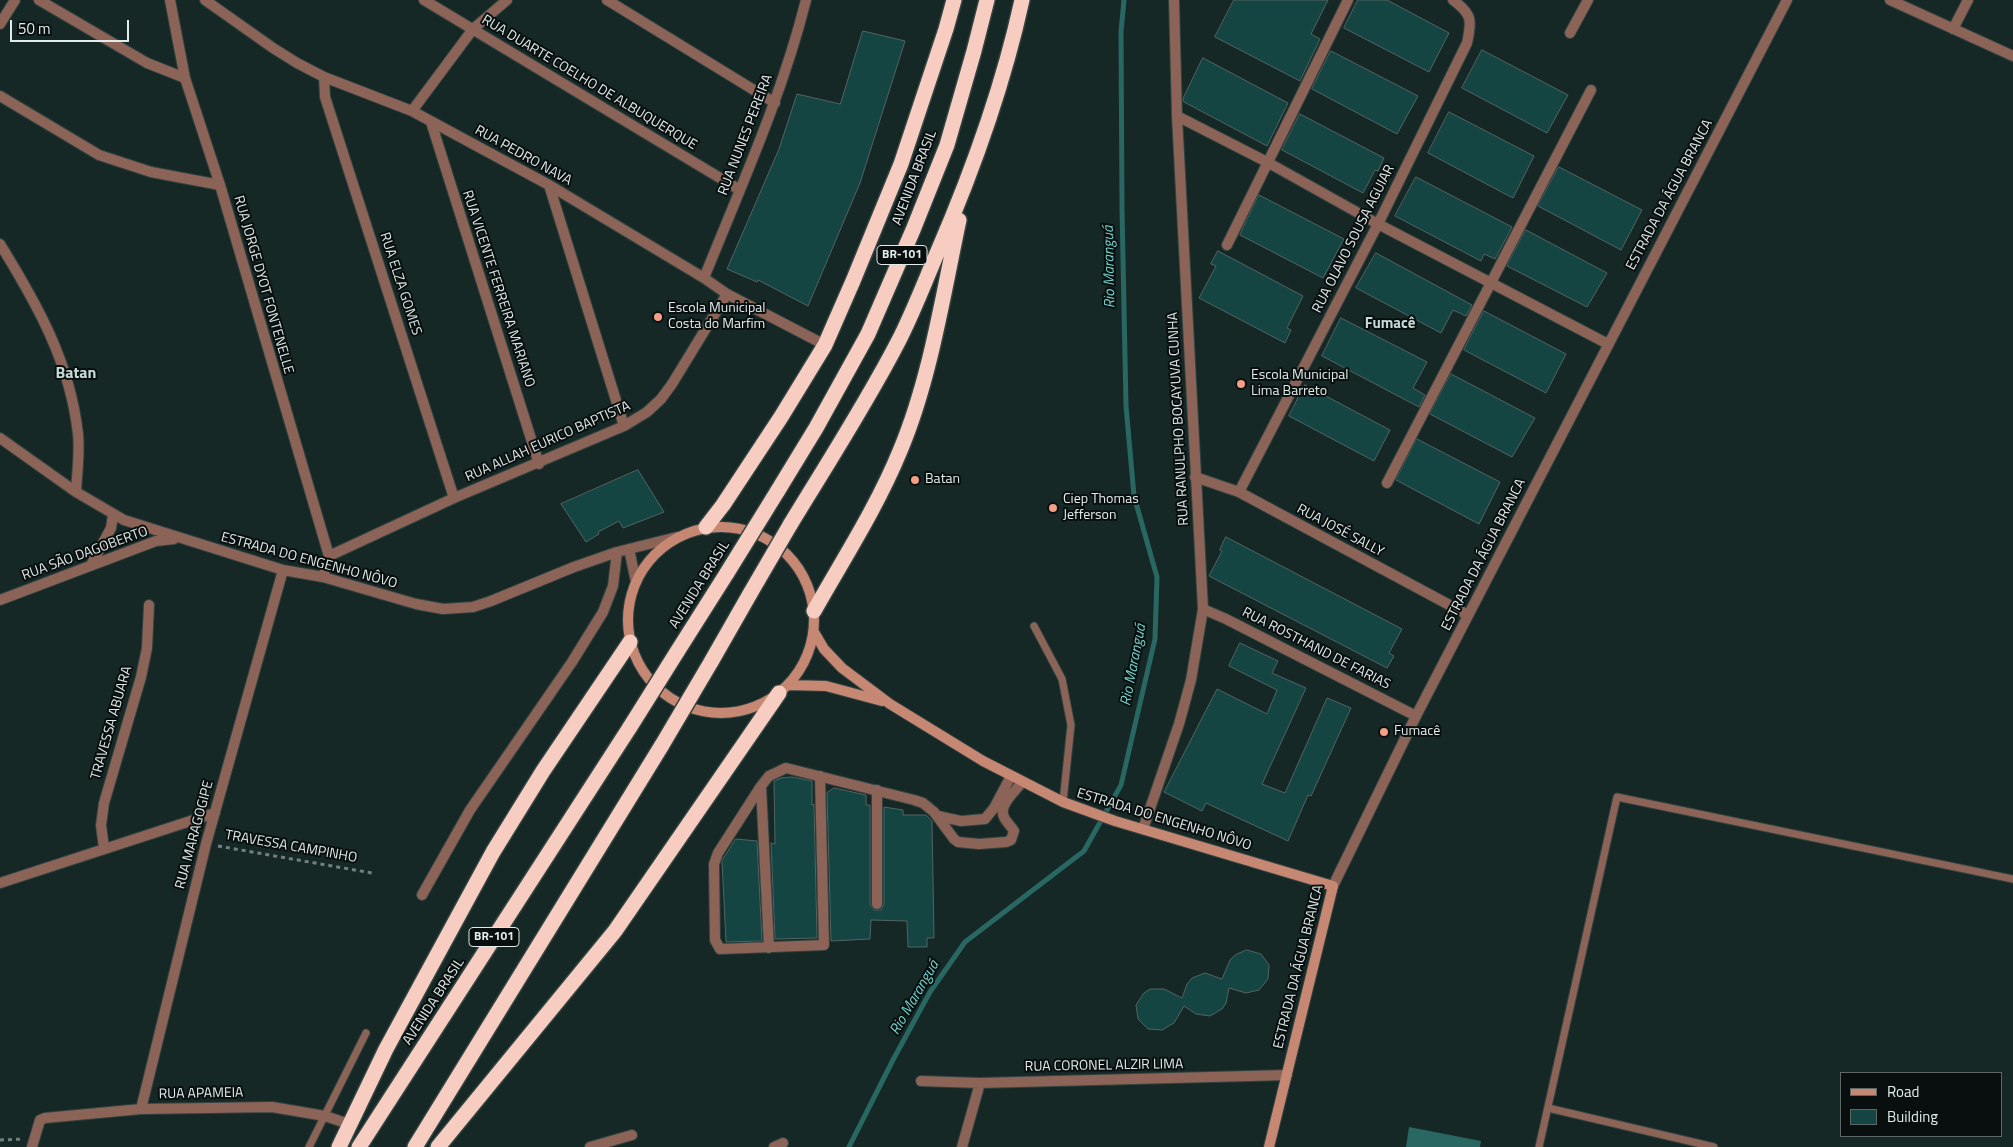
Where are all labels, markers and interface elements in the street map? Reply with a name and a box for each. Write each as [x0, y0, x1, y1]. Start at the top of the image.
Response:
scale bar [12, 10, 131, 42]
street label: RUA DUARTE COELHO DE ALBUQUERQUE [478, 12, 700, 154]
text: 50 m [18, 17, 51, 40]
street label: RUA NUNES PEREIRA [715, 72, 777, 198]
street label: ESTRADA DA ÁGUA BRANCA [1623, 117, 1717, 273]
street label: RUA PEDRO NAVA [471, 122, 575, 190]
street label: AVENIDA BRASIL [889, 128, 941, 228]
street label: RUA OLAVO SOUSA AGUIAR [1309, 162, 1399, 316]
street label: RUA VICENTE FERREIRA MARIANO [458, 188, 538, 390]
street label: RUA JORGE DYOT FONTENELLE [229, 194, 297, 376]
water label: Rio Maranguá [1100, 225, 1120, 309]
street label: RUA ELZA GOMES [375, 230, 425, 338]
road number: BR-101 [877, 246, 927, 264]
place label: Escola Municipal Costa do Marfim [668, 301, 766, 334]
marker: Escola Municipal Costa do Marfim [652, 311, 664, 323]
street label: RUA RANULPHO BOCAYUVA CUNHA [1165, 312, 1193, 526]
district label: Fumacê [1365, 315, 1415, 333]
district label: Batan [56, 364, 96, 384]
place label: Escola Municipal Lima Barreto [1251, 368, 1349, 401]
marker: Escola Municipal Lima Barreto [1235, 378, 1247, 390]
street label: RUA ALLAH EURICO BAPTISTA [463, 398, 633, 486]
place label: Batan [925, 472, 960, 488]
marker: Batan [909, 474, 921, 486]
street label: ESTRADA DA ÁGUA BRANCA [1438, 476, 1530, 634]
place label: Ciep Thomas Jefferson [1063, 492, 1139, 524]
street label: RUA JOSÉ SALLY [1294, 501, 1386, 561]
marker: Ciep Thomas Jefferson [1047, 502, 1059, 514]
street label: RUA SÃO DAGOBERTO [20, 523, 150, 585]
street label: ESTRADA DO ENGENHO NÔVO [219, 529, 399, 593]
street label: AVENIDA BRASIL [666, 538, 734, 632]
street label: RUA ROSTHAND DE FARIAS [1239, 604, 1393, 694]
water label: Rio Maranguá [1117, 623, 1151, 707]
street label: TRAVESSA ABUARA [88, 664, 136, 782]
place label: Fumacê [1394, 724, 1440, 740]
marker: Fumacê [1378, 726, 1390, 738]
street label: RUA MARAGOGIPE [172, 779, 218, 891]
street label: ESTRADA DO ENGENHO NÔVO [1075, 785, 1253, 855]
street label: TRAVESSA CAMPINHO [224, 827, 358, 867]
street label: ESTRADA DA ÁGUA BRANCA [1271, 883, 1327, 1051]
road number: BR-101 [469, 928, 519, 946]
street label: AVENIDA BRASIL [400, 955, 468, 1049]
water label: Rio Maranguá [886, 958, 944, 1038]
street label: RUA CORONEL ALZIR LIMA [1025, 1056, 1183, 1076]
legend [1840, 1072, 2003, 1137]
text: Road [1887, 1080, 1919, 1103]
street label: RUA APAMEIA [158, 1085, 244, 1103]
text: Building [1887, 1105, 1938, 1128]

